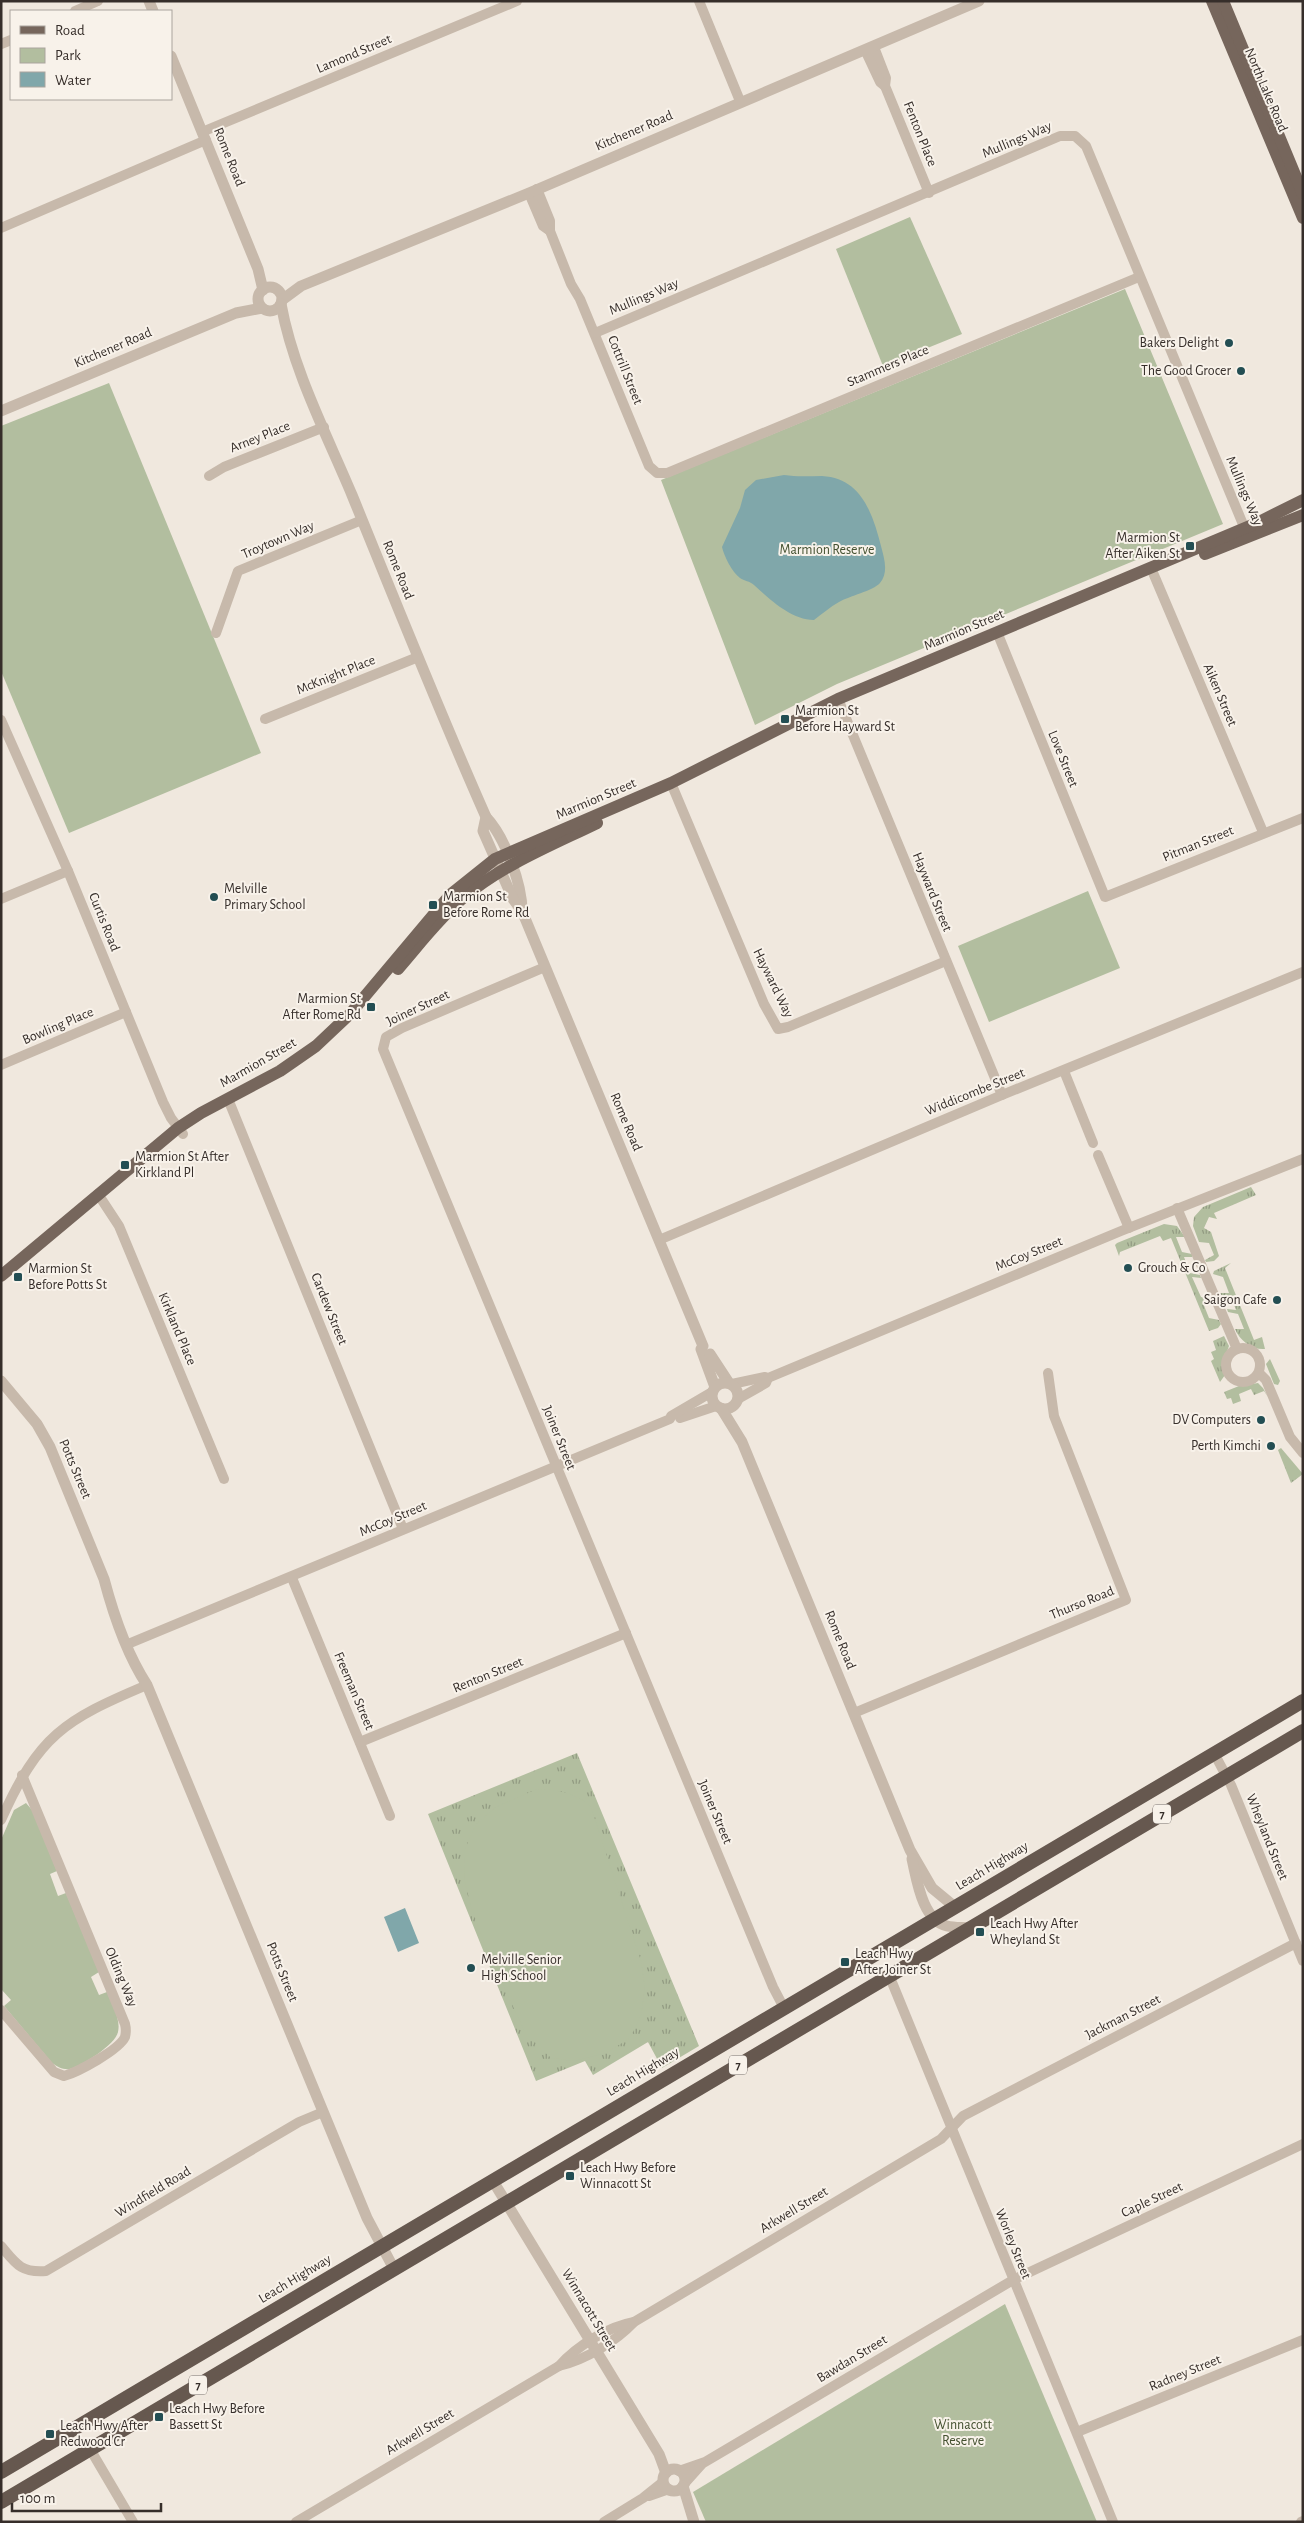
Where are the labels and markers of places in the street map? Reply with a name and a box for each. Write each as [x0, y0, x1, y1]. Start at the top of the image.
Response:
place label: Bakers Delight [1139, 336, 1220, 350]
marker: Bakers Delight [1223, 337, 1235, 349]
place label: The Good Grocer [1141, 364, 1231, 378]
marker: The Good Grocer [1235, 365, 1247, 377]
place label: Marmion St After Aiken St [1105, 531, 1181, 561]
marker: Marmion St After Aiken St [1184, 540, 1196, 552]
place label: Marmion St Before Hayward St [795, 704, 896, 734]
marker: Marmion St Before Hayward St [779, 713, 791, 725]
place label: Melville Primary School [224, 882, 306, 912]
place label: Marmion St Before Rome Rd [443, 890, 529, 920]
marker: Melville Primary School [208, 891, 220, 903]
marker: Marmion St Before Rome Rd [427, 899, 439, 911]
place label: Marmion St After Rome Rd [283, 992, 362, 1022]
marker: Marmion St After Rome Rd [365, 1001, 377, 1013]
place label: Marmion St After Kirkland Pl [135, 1150, 229, 1180]
marker: Marmion St After Kirkland Pl [119, 1159, 131, 1171]
place label: Grouch & Co [1138, 1261, 1206, 1275]
place label: Marmion St Before Potts St [28, 1262, 107, 1292]
marker: Grouch & Co [1122, 1262, 1134, 1274]
marker: Marmion St Before Potts St [12, 1271, 24, 1283]
place label: Saigon Cafe [1204, 1293, 1267, 1307]
marker: Saigon Cafe [1271, 1294, 1283, 1306]
place label: DV Computers [1172, 1413, 1251, 1427]
marker: DV Computers [1255, 1414, 1267, 1426]
place label: Perth Kimchi [1191, 1439, 1261, 1453]
marker: Perth Kimchi [1265, 1440, 1277, 1452]
place label: Leach Hwy After Wheyland St [990, 1917, 1079, 1947]
marker: Leach Hwy After Wheyland St [974, 1926, 986, 1938]
place label: Leach Hwy After Joiner St [855, 1947, 931, 1977]
place label: Melville Senior High School [481, 1953, 562, 1983]
marker: Leach Hwy After Joiner St [839, 1956, 851, 1968]
marker: Melville Senior High School [465, 1962, 477, 1974]
place label: Leach Hwy Before Winnacott St [580, 2161, 676, 2191]
marker: Leach Hwy Before Winnacott St [564, 2170, 576, 2182]
place label: Leach Hwy Before Bassett St [169, 2402, 265, 2432]
marker: Leach Hwy Before Bassett St [153, 2411, 165, 2423]
place label: Leach Hwy After Redwood Cr [60, 2419, 149, 2449]
marker: Leach Hwy After Redwood Cr [44, 2428, 56, 2440]

